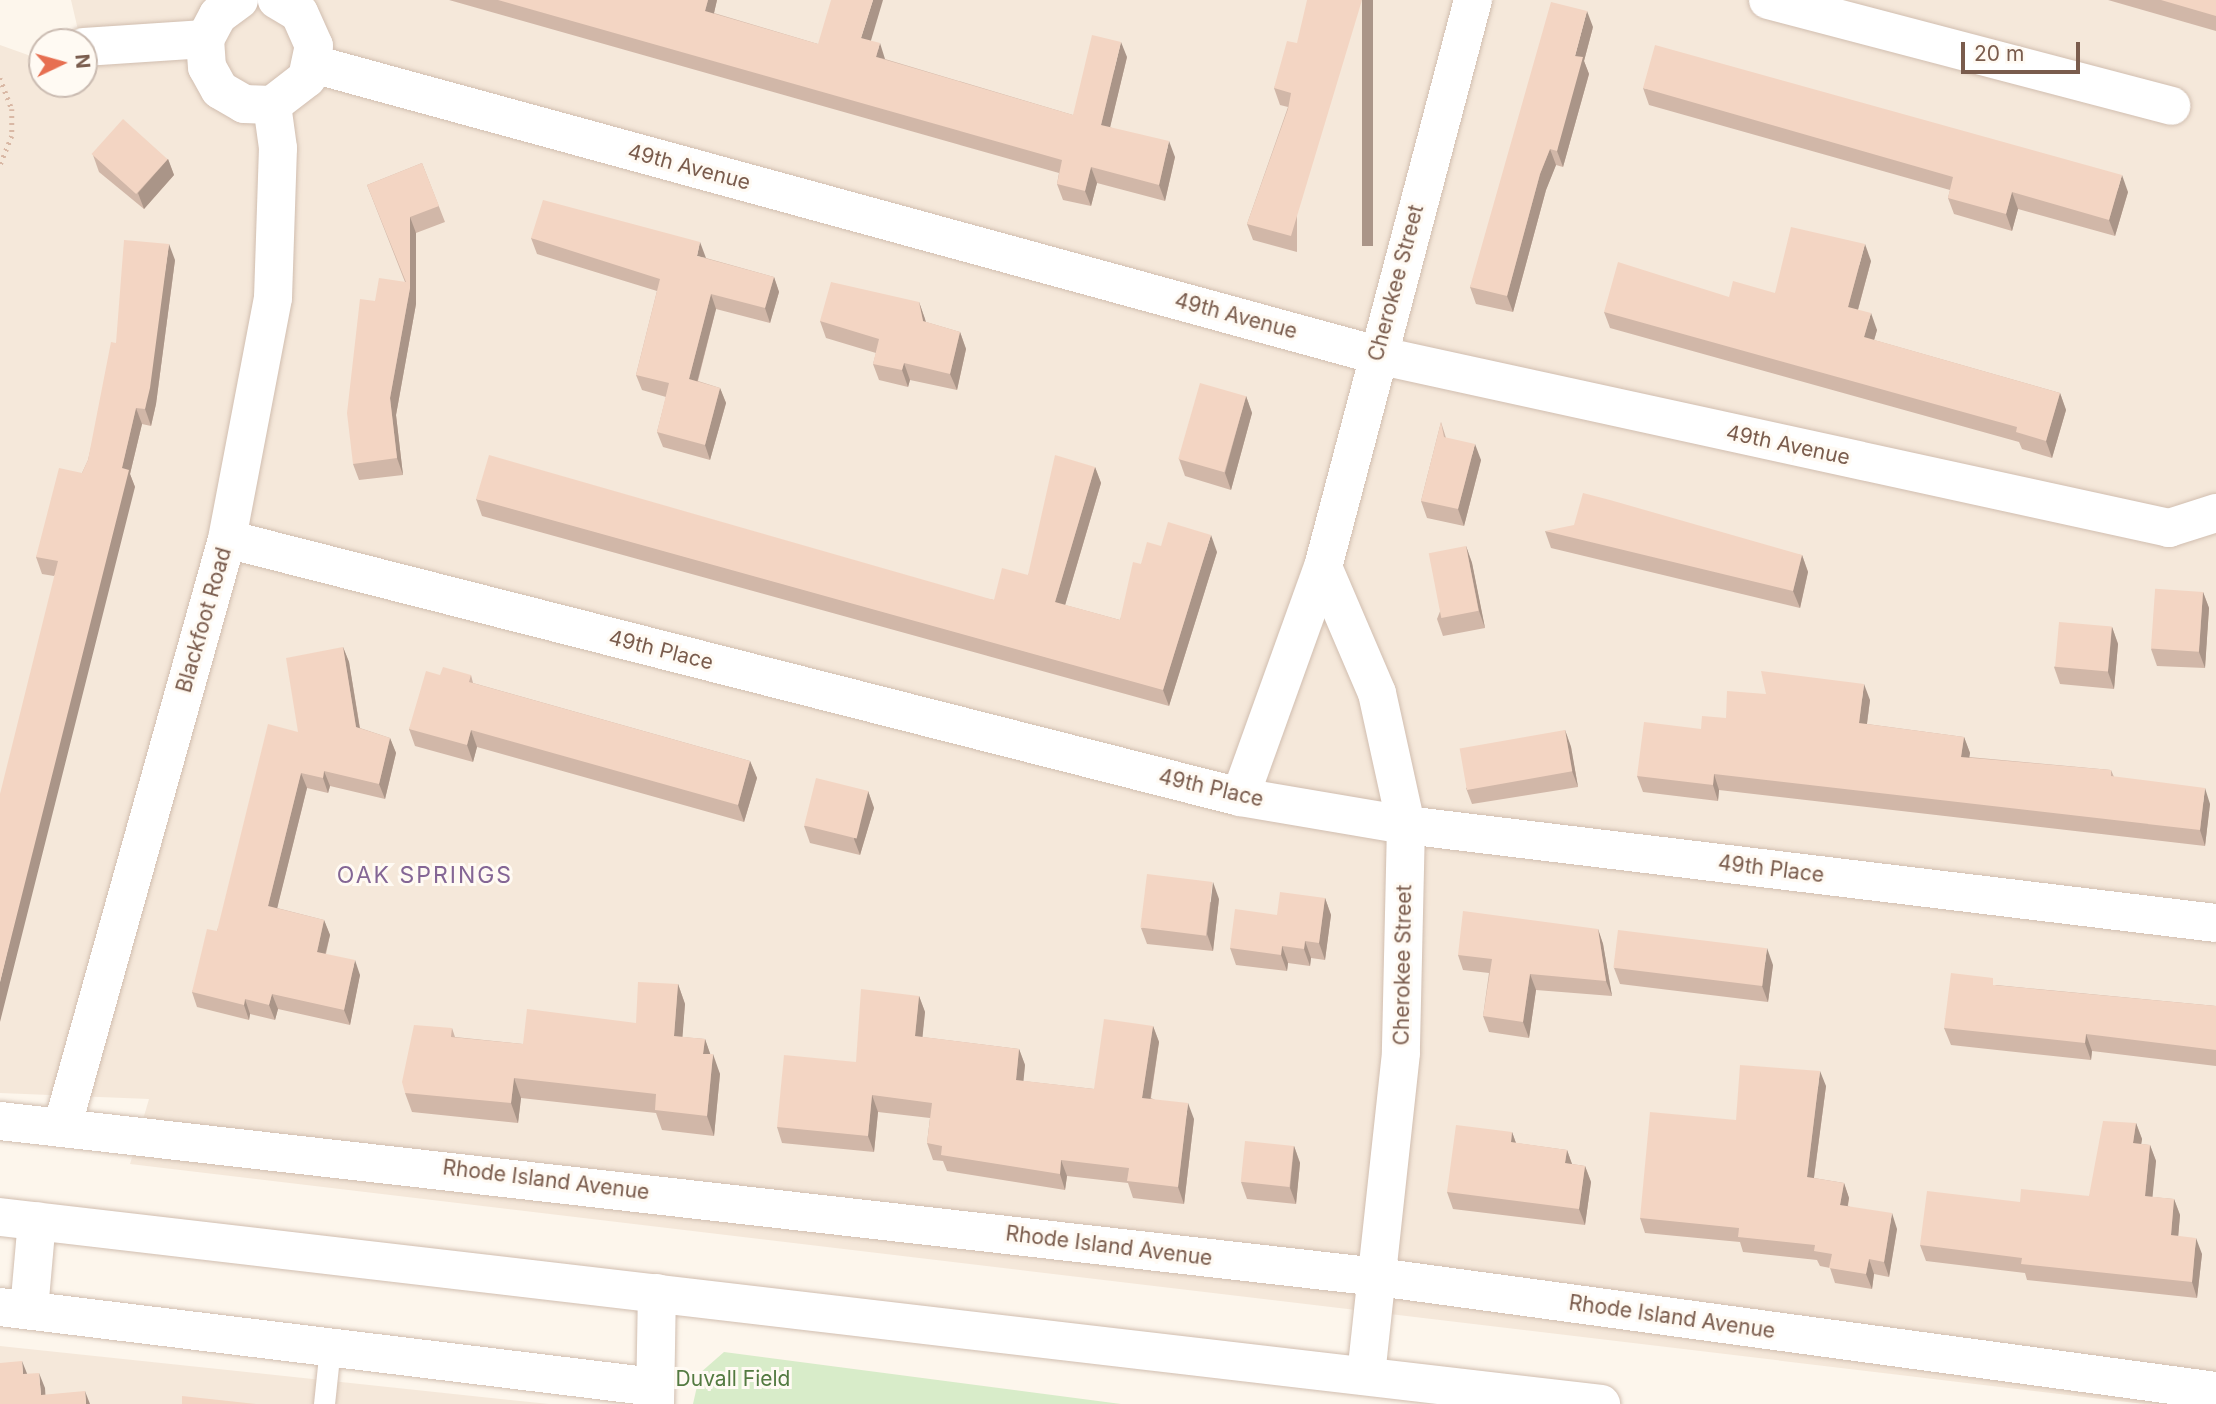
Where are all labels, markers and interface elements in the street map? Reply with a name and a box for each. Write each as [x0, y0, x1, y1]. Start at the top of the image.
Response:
north arrow [28, 28, 98, 98]
scale bar [1964, 28, 2083, 72]
text: 20 m [1974, 41, 2024, 66]
text: N [70, 53, 95, 70]
street label: 49th Avenue [625, 139, 753, 195]
street label: Cherokee Street [1363, 202, 1429, 364]
street label: 49th Avenue [1172, 288, 1300, 344]
street label: 49th Avenue [1724, 420, 1852, 470]
street label: Blackfoot Road [171, 544, 237, 696]
street label: 49th Place [606, 625, 716, 675]
street label: 49th Place [1156, 764, 1266, 812]
street label: 49th Place [1717, 850, 1825, 888]
district label: OAK SPRINGS [338, 861, 512, 889]
street label: Cherokee Street [1389, 884, 1417, 1046]
street label: Rhode Island Avenue [441, 1155, 651, 1205]
street label: Rhode Island Avenue [1004, 1221, 1214, 1271]
street label: Rhode Island Avenue [1567, 1290, 1777, 1344]
park label: Duvall Field [676, 1366, 790, 1392]

